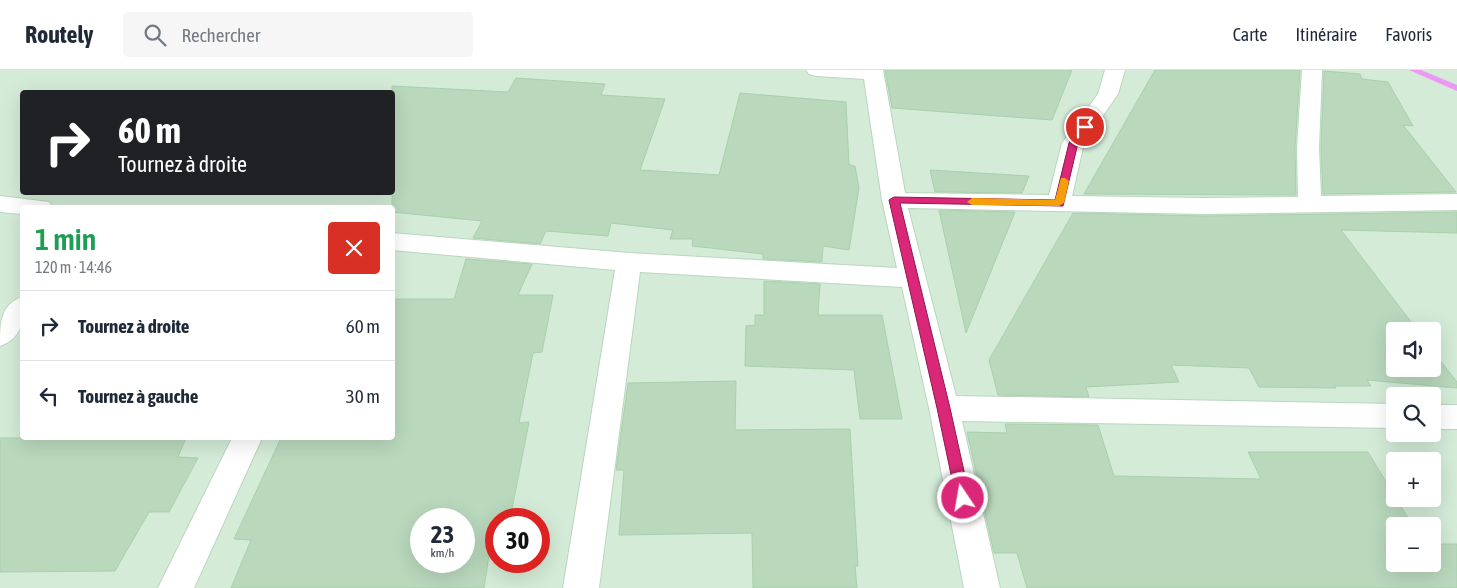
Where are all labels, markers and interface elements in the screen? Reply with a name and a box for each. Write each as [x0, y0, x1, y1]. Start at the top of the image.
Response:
search box [123, 12, 473, 57]
text: Routely [25, 21, 93, 48]
icon: search [141, 21, 169, 49]
text: Rechercher [181, 24, 260, 46]
text: Carte [1233, 24, 1267, 45]
text: Itinéraire [1295, 24, 1357, 45]
text: Favoris [1385, 24, 1432, 45]
pin [1064, 106, 1106, 148]
icon: right [35, 110, 100, 175]
text: 60 m [118, 110, 181, 150]
icon: arrive [1071, 113, 1099, 141]
text: Tournez à droite [118, 151, 247, 177]
text: 1 min [35, 222, 96, 256]
button: close [328, 222, 380, 274]
text: 120 m · 14:46 [35, 258, 112, 276]
icon: right [35, 312, 63, 340]
text: Tournez à droite [78, 315, 189, 337]
text: 60 m [346, 315, 380, 337]
map controls [1386, 322, 1441, 572]
button: sound [1386, 322, 1441, 377]
icon: left [35, 382, 63, 410]
text: Tournez à gauche [78, 385, 198, 407]
text: 30 m [346, 385, 380, 407]
button: search [1386, 387, 1441, 442]
button: + [1386, 452, 1441, 507]
position arrow [936, 471, 988, 523]
speed limit sign: 30 [485, 508, 550, 573]
button: − [1386, 517, 1441, 572]
text: 23 [431, 520, 454, 548]
text: km/h [431, 546, 454, 560]

